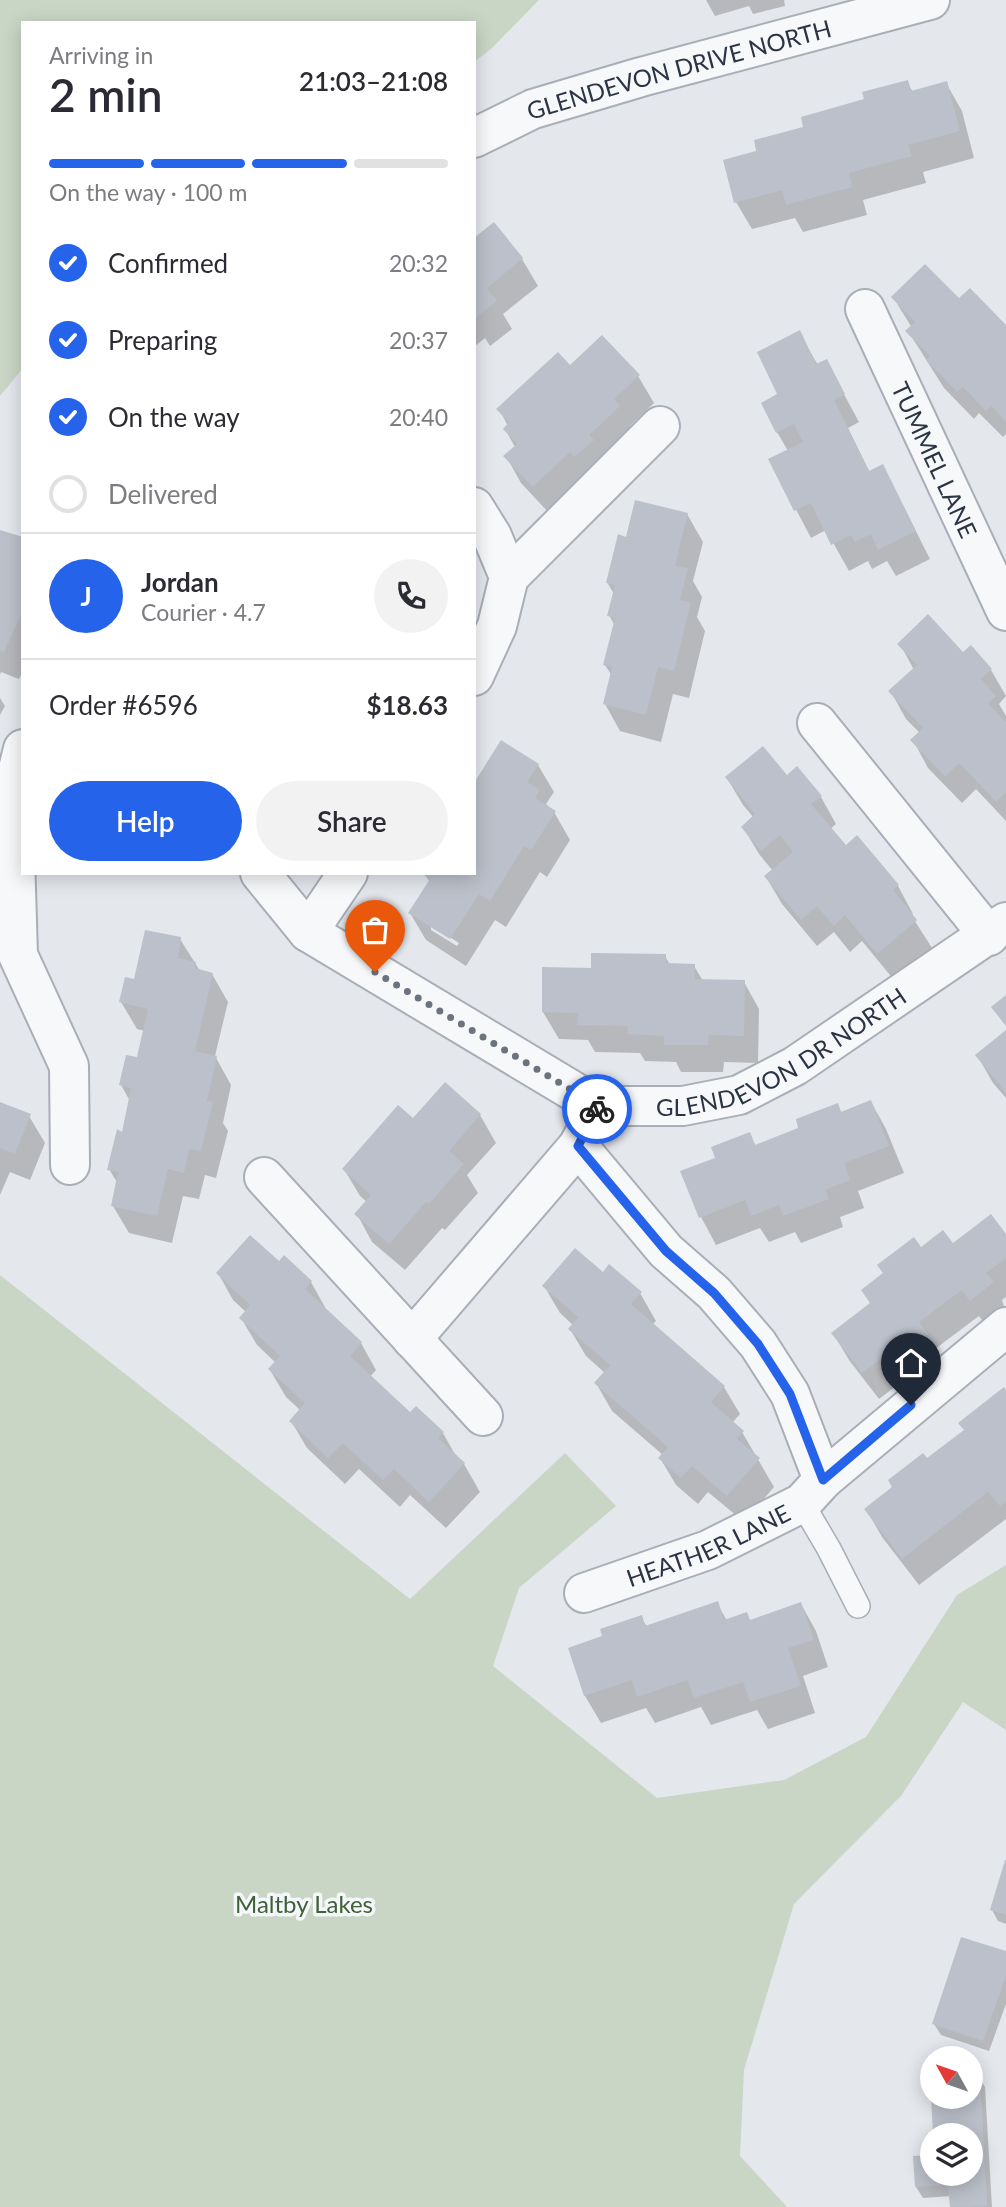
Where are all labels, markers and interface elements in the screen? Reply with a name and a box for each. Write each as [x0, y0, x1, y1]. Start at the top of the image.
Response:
street label: GLENDEVON DRIVE NORTH [523, 13, 834, 125]
text: Arriving in [49, 41, 153, 69]
text: 21:03–21:08 [299, 65, 448, 97]
text: 2 min [49, 67, 163, 122]
text: On the way · 100 m [49, 178, 248, 206]
icon: check [49, 244, 87, 282]
text: Confirmed [108, 247, 228, 279]
text: 20:32 [389, 249, 448, 277]
icon: check [49, 321, 87, 359]
text: Preparing [108, 324, 217, 356]
text: 20:37 [389, 326, 448, 354]
street label: TUMMEL LANE [886, 377, 984, 542]
icon: check [49, 398, 87, 436]
text: On the way [108, 401, 240, 433]
text: 20:40 [389, 403, 448, 431]
text: Delivered [108, 478, 218, 510]
button: phone [374, 559, 448, 633]
text: Jordan [141, 566, 219, 598]
text: J [80, 580, 92, 612]
text: Courier · 4.7 [141, 598, 266, 626]
text: Order #6596 [49, 689, 198, 721]
text: $18.63 [366, 689, 448, 721]
button: Help [49, 781, 242, 861]
button: Share [256, 781, 448, 861]
pin [345, 900, 405, 972]
icon: bag [356, 911, 394, 949]
street label: GLENDEVON DR NORTH [656, 980, 911, 1121]
courier [562, 1074, 632, 1144]
icon: bike [578, 1090, 616, 1128]
pin [881, 1333, 941, 1405]
icon: home [892, 1344, 930, 1382]
street label: HEATHER LANE [622, 1497, 794, 1592]
park label: Maltby Lakes [235, 1889, 373, 1918]
north arrow [920, 2046, 984, 2109]
map controls [920, 2046, 983, 2186]
button: layers [920, 2123, 983, 2186]

